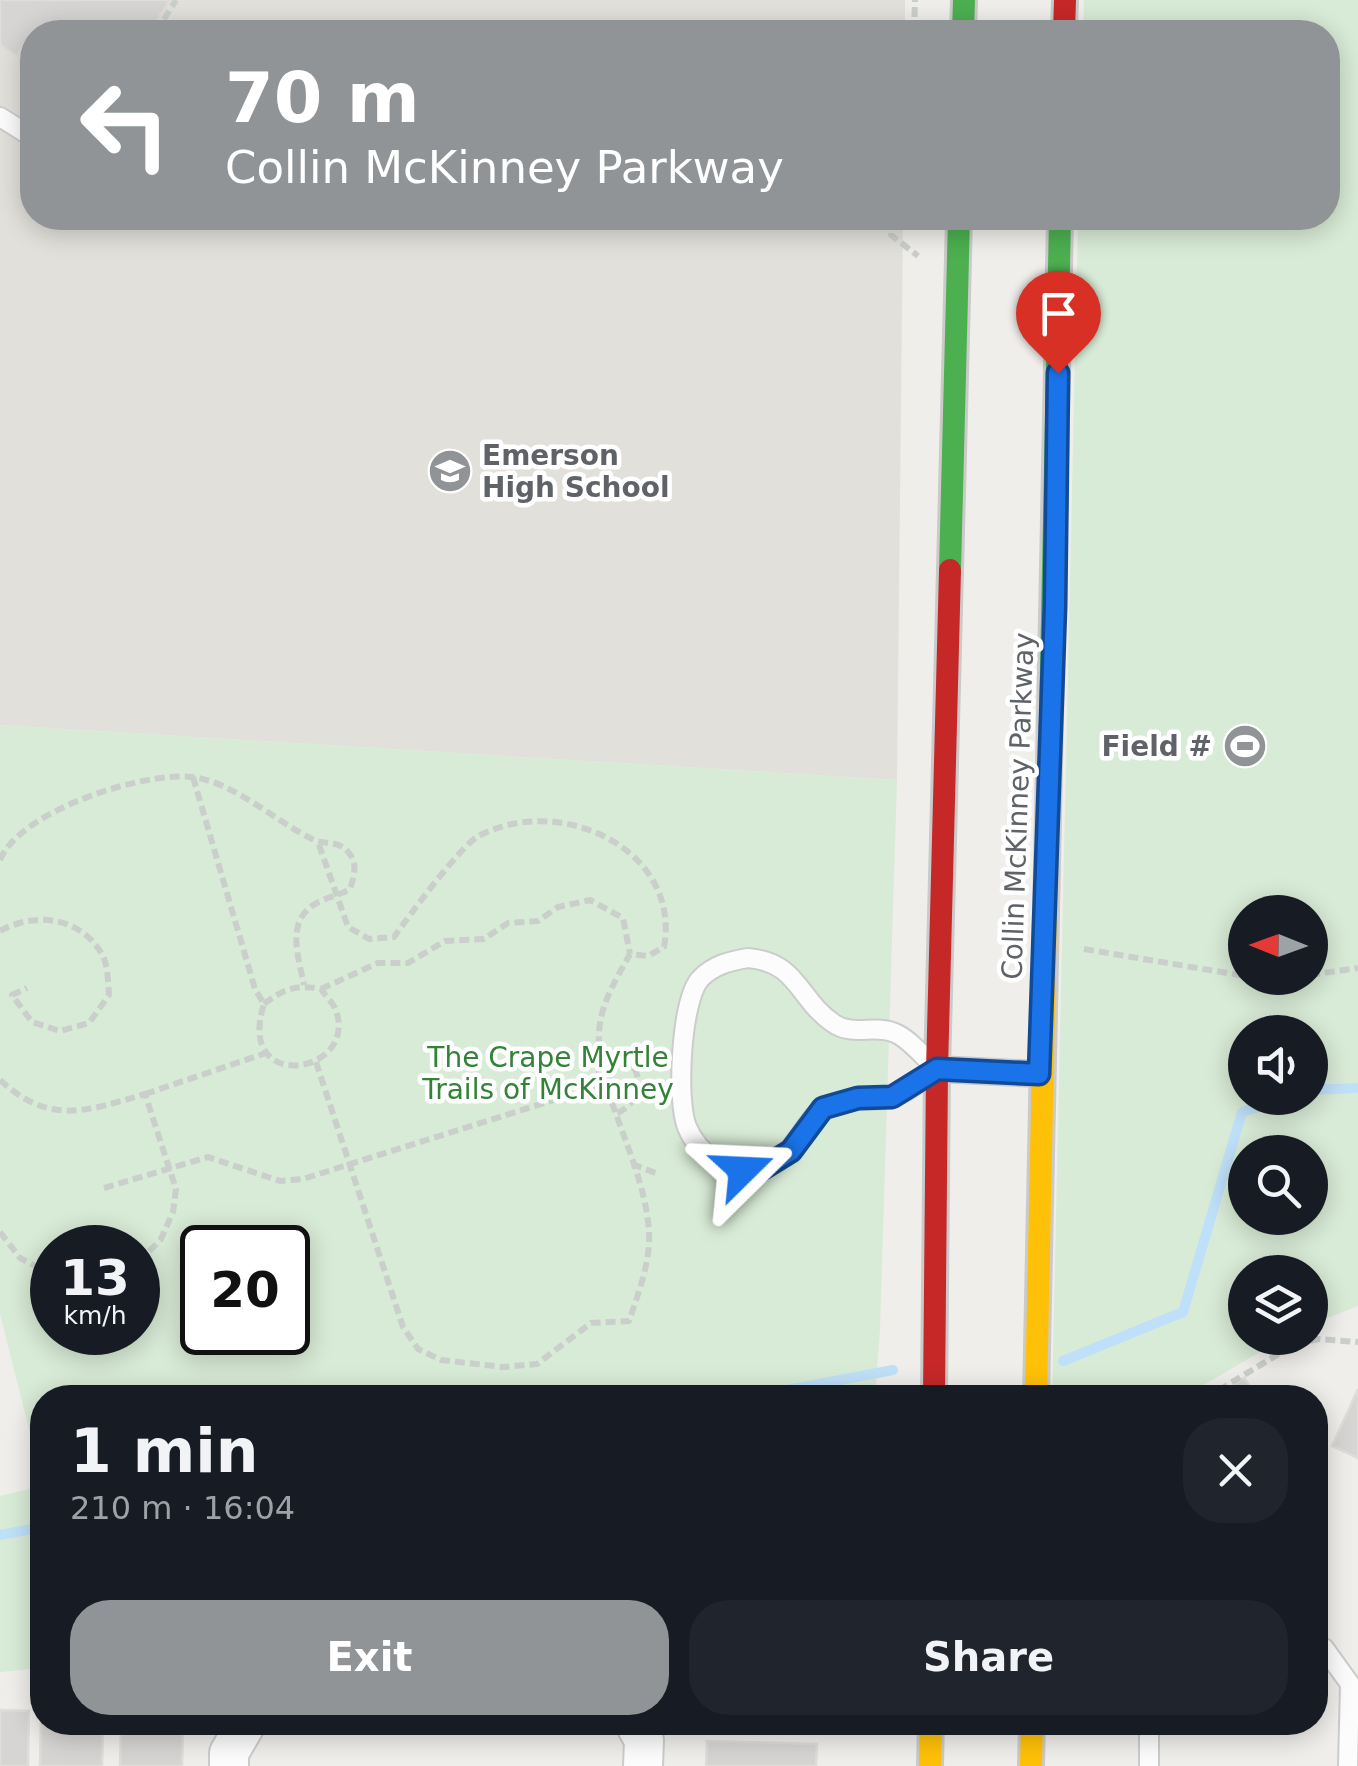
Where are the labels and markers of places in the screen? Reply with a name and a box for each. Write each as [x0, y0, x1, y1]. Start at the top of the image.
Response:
pin [1016, 271, 1101, 374]
place label: Emerson High School [482, 439, 670, 504]
school or university icon: Emerson High School [427, 448, 473, 494]
sports icon: Field # [1222, 723, 1268, 769]
place label: Field # [1101, 730, 1212, 763]

